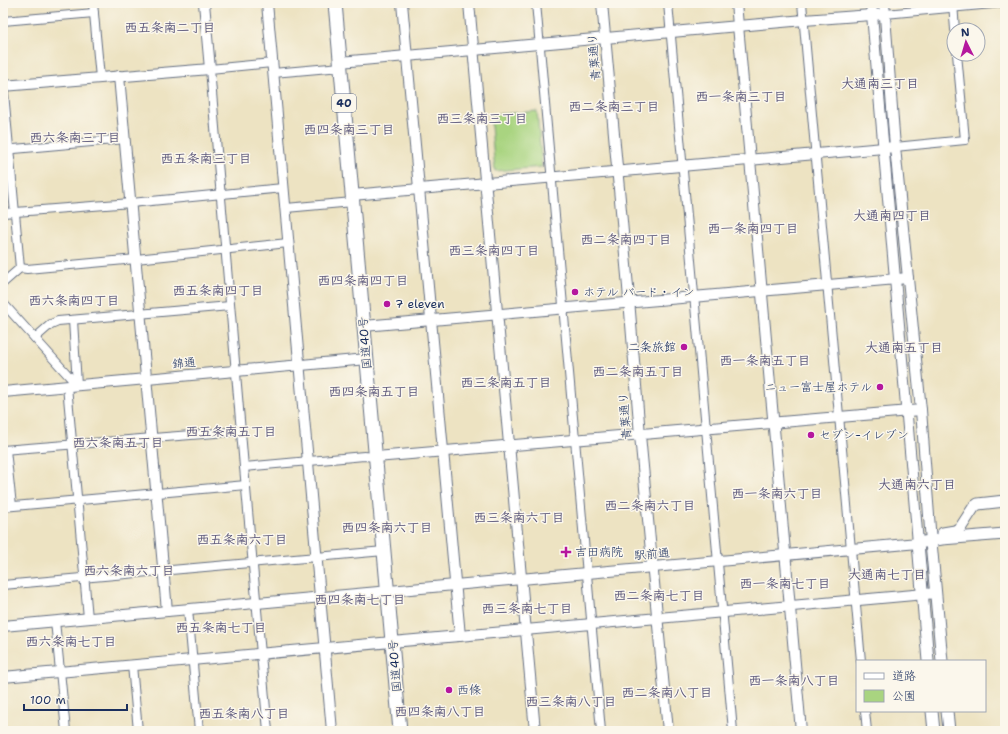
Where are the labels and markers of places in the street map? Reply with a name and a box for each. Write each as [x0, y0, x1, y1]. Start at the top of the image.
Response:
place label: ホテル バード・イン [583, 284, 695, 300]
marker: ホテル バード・イン [570, 287, 580, 297]
place label: 7 eleven [395, 296, 445, 312]
marker: 7 eleven [382, 299, 392, 309]
place label: 二条旅館 [628, 339, 676, 355]
marker: 二条旅館 [679, 342, 689, 352]
place label: ニュー富士屋ホテル [764, 379, 872, 395]
marker: ニュー富士屋ホテル [875, 382, 885, 392]
place label: セブン-イレブン [819, 427, 909, 443]
marker: セブン-イレブン [806, 430, 816, 440]
place label: 吉田病院 [575, 544, 623, 560]
marker: 吉田病院 [560, 546, 572, 558]
place label: 西條 [457, 682, 481, 698]
marker: 西條 [444, 685, 454, 695]

